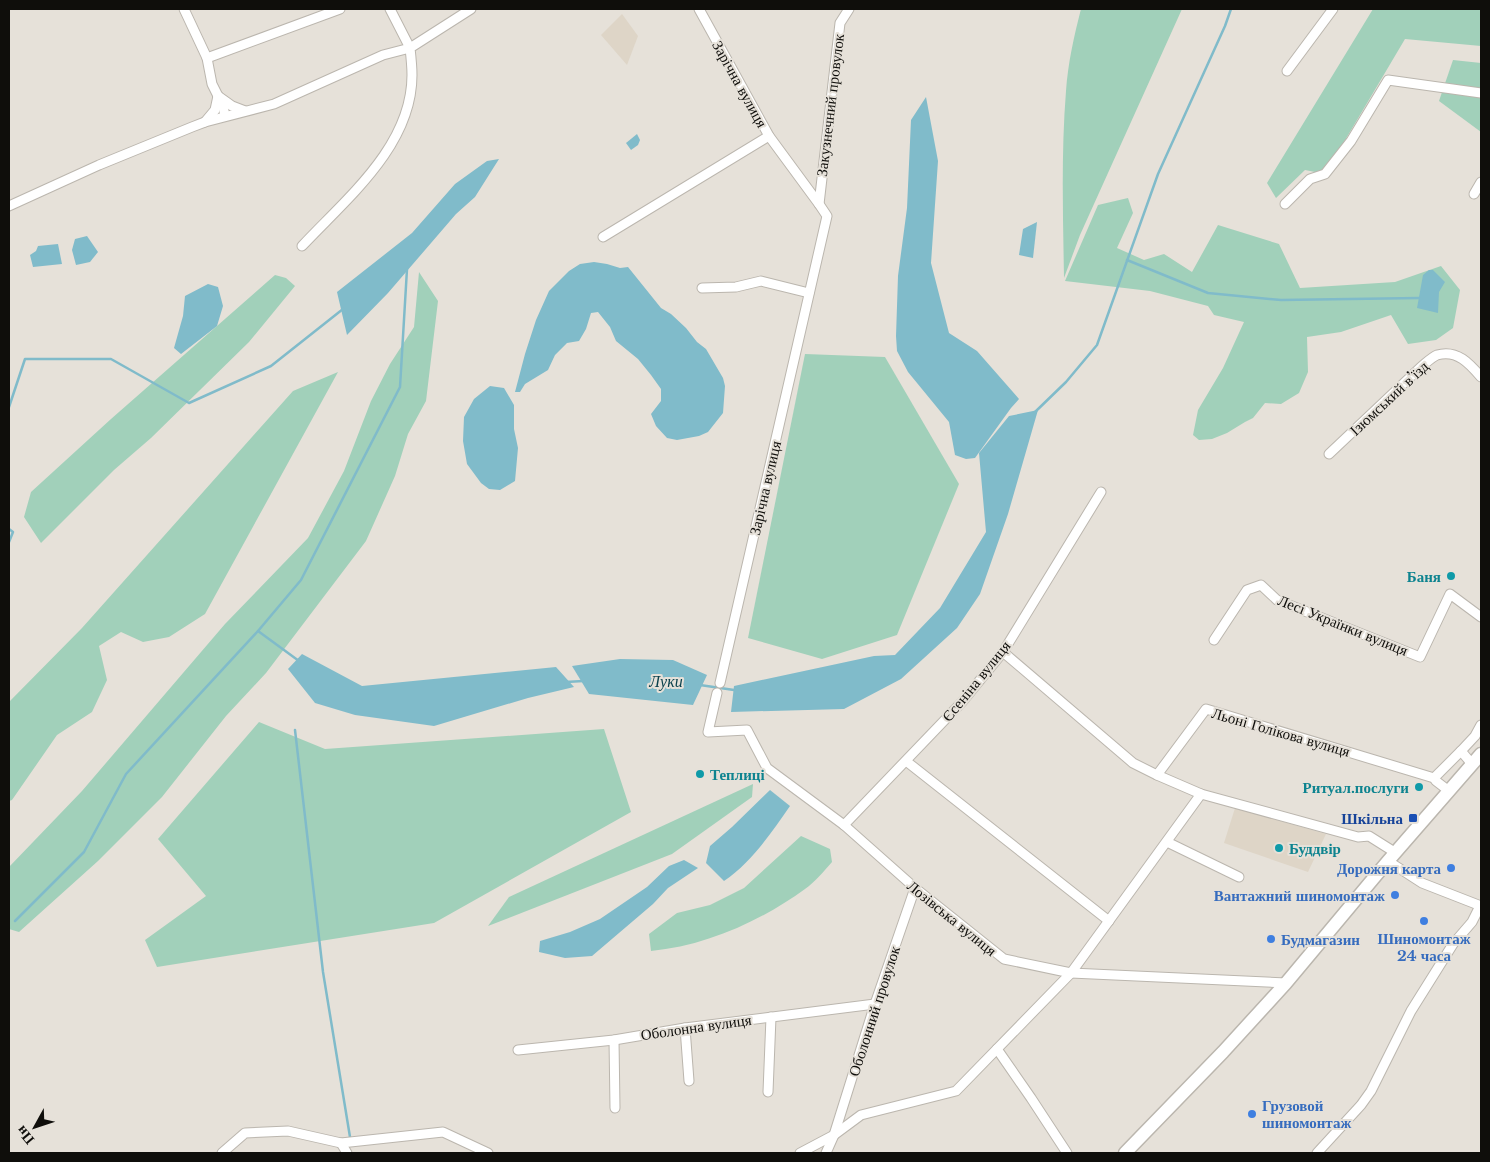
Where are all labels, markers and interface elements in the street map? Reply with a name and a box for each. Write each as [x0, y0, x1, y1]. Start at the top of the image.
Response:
street label: Закузнечний провулок [812, 32, 848, 177]
street label: Зарічна вулиця [708, 37, 772, 131]
street label: Ізюмський в’їзд [1346, 356, 1433, 439]
street label: Зарічна вулиця [745, 439, 785, 537]
place label: Баня [1407, 567, 1441, 586]
marker: Баня [1445, 570, 1457, 582]
street label: Лесі Українки вулиця [1275, 590, 1411, 660]
street label: Єсеніна вулиця [938, 637, 1014, 725]
water label: Луки [648, 671, 683, 691]
street label: Льоні Голікова вулиця [1210, 703, 1352, 761]
place label: Теплиці [710, 765, 765, 784]
marker: Теплиці [694, 768, 706, 780]
place label: Ритуал.послуги [1303, 778, 1409, 797]
marker: Ритуал.послуги [1413, 781, 1425, 793]
place label: Шкільна [1341, 809, 1403, 828]
marker: Шкільна [1407, 812, 1419, 824]
place label: Буддвір [1289, 839, 1341, 858]
marker: Буддвір [1273, 842, 1285, 854]
place label: Дорожня карта [1337, 859, 1441, 878]
marker: Дорожня карта [1445, 862, 1457, 874]
street label: Лозівська вулиця [903, 876, 1001, 960]
place label: Вантажний шиномонтаж [1214, 886, 1385, 905]
marker: Вантажний шиномонтаж [1389, 889, 1401, 901]
marker: Шиномонтаж 24 часа [1418, 915, 1430, 927]
place label: Шиномонтаж 24 часа [1377, 929, 1471, 965]
place label: Будмагазин [1281, 930, 1360, 949]
marker: Будмагазин [1265, 933, 1277, 945]
street label: Оболонний провулок [844, 943, 904, 1079]
street label: Оболонна вулиця [639, 1010, 753, 1044]
place label: Грузовой шиномонтаж [1262, 1096, 1351, 1132]
north arrow [10, 1102, 60, 1152]
marker: Грузовой шиномонтаж [1246, 1108, 1258, 1120]
text: Пн [12, 1122, 38, 1148]

